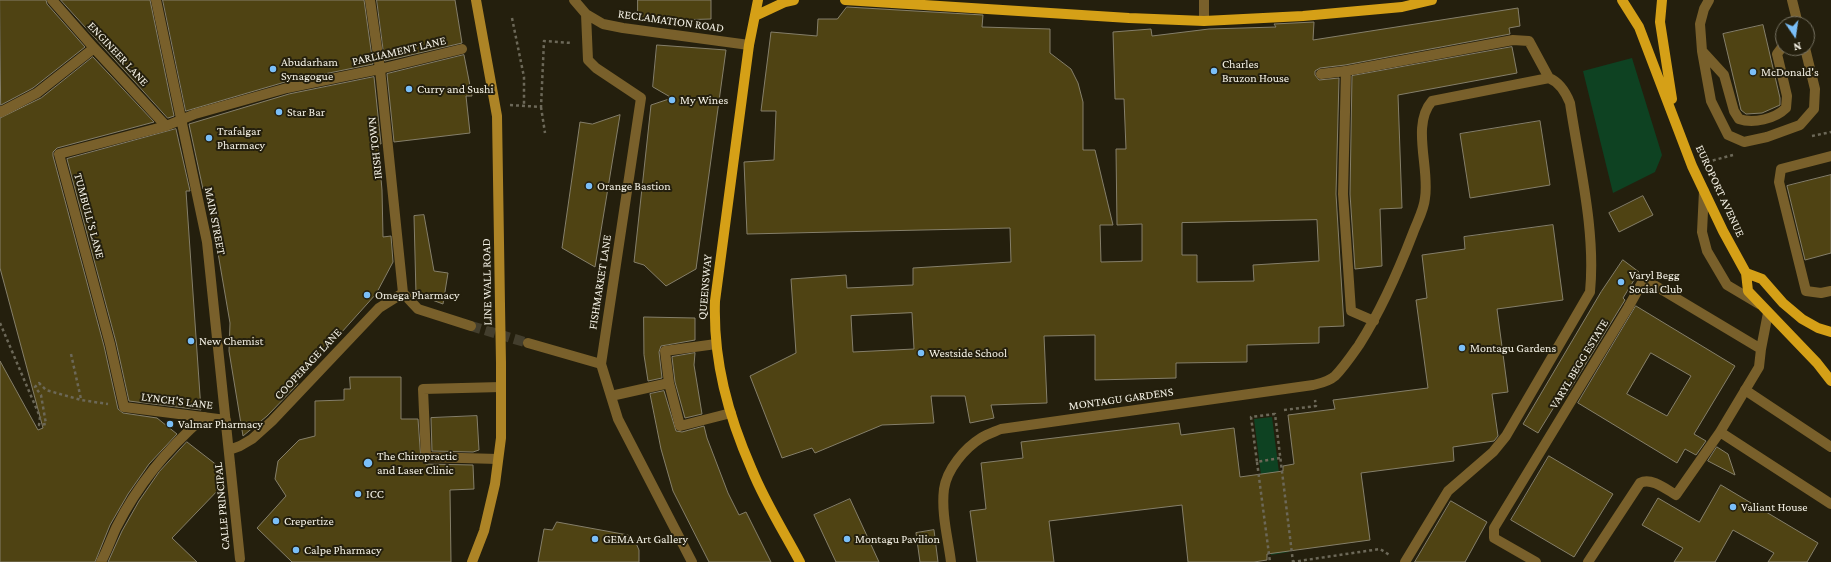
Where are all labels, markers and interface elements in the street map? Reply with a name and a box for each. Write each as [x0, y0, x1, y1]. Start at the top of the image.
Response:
street label: RECLAMATION ROAD [617, 6, 725, 36]
north arrow [1775, 16, 1815, 56]
street label: ENGINEER LANE [85, 19, 151, 89]
street label: PARLIAMENT LANE [351, 33, 447, 69]
text: N [1792, 40, 1802, 53]
place label: Abudarham Synagogue [281, 55, 338, 83]
place label: Charles Bruzon House [1222, 57, 1289, 85]
marker: Abudarham Synagogue [268, 64, 278, 74]
place label: McDonald's [1761, 65, 1819, 79]
marker: Charles Bruzon House [1209, 66, 1219, 76]
marker: McDonald's [1748, 67, 1758, 77]
place label: Curry and Sushi [417, 82, 494, 96]
marker: Curry and Sushi [404, 84, 414, 94]
place label: My Wines [680, 93, 728, 107]
marker: My Wines [667, 95, 677, 105]
place label: Star Bar [287, 105, 325, 119]
marker: Star Bar [274, 107, 284, 117]
street label: IRISH TOWN [365, 116, 385, 180]
place label: Trafalgar Pharmacy [217, 124, 265, 152]
marker: Trafalgar Pharmacy [204, 133, 214, 143]
street label: EUROPORT AVENUE [1692, 143, 1748, 239]
street label: TUMBULL'S LANE [71, 171, 107, 261]
place label: Orange Bastion [597, 179, 671, 193]
marker: Orange Bastion [584, 181, 594, 191]
street label: MAIN STREET [201, 186, 229, 256]
street label: FISHMARKET LANE [585, 234, 615, 330]
street label: LINE WALL ROAD [479, 238, 495, 326]
street label: QUEENSWAY [695, 254, 715, 320]
place label: Varyl Begg Social Club [1629, 268, 1682, 296]
marker: Varyl Begg Social Club [1616, 277, 1626, 287]
place label: Omega Pharmacy [375, 288, 460, 302]
marker: Omega Pharmacy [362, 290, 372, 300]
street label: VARYL BEGG ESTATE [1546, 316, 1612, 412]
street label: COOPERAGE LANE [271, 325, 345, 403]
place label: New Chemist [199, 334, 263, 348]
marker: New Chemist [186, 336, 196, 346]
place label: Montagu Gardens [1470, 341, 1556, 355]
marker: Montagu Gardens [1457, 343, 1467, 353]
place label: Westside School [929, 346, 1007, 360]
marker: Westside School [916, 348, 926, 358]
street label: MONTAGU GARDENS [1068, 385, 1174, 413]
street label: LYNCH'S LANE [140, 389, 214, 413]
place label: Valmar Pharmacy [178, 417, 263, 431]
marker: Valmar Pharmacy [165, 419, 175, 429]
place label: The Chiropractic and Laser Clinic [377, 449, 457, 477]
marker: The Chiropractic and Laser Clinic [362, 457, 374, 469]
street label: CALLE PRINCIPAL [211, 462, 233, 550]
place label: ICC [366, 487, 384, 501]
marker: ICC [353, 489, 363, 499]
place label: Valiant House [1741, 500, 1808, 514]
marker: Valiant House [1728, 502, 1738, 512]
place label: Crepertize [284, 514, 334, 528]
marker: Crepertize [271, 516, 281, 526]
place label: GEMA Art Gallery [603, 532, 688, 546]
place label: Montagu Pavilion [855, 532, 940, 546]
marker: GEMA Art Gallery [590, 534, 600, 544]
marker: Montagu Pavilion [842, 534, 852, 544]
place label: Calpe Pharmacy [304, 543, 382, 557]
marker: Calpe Pharmacy [291, 545, 301, 555]

